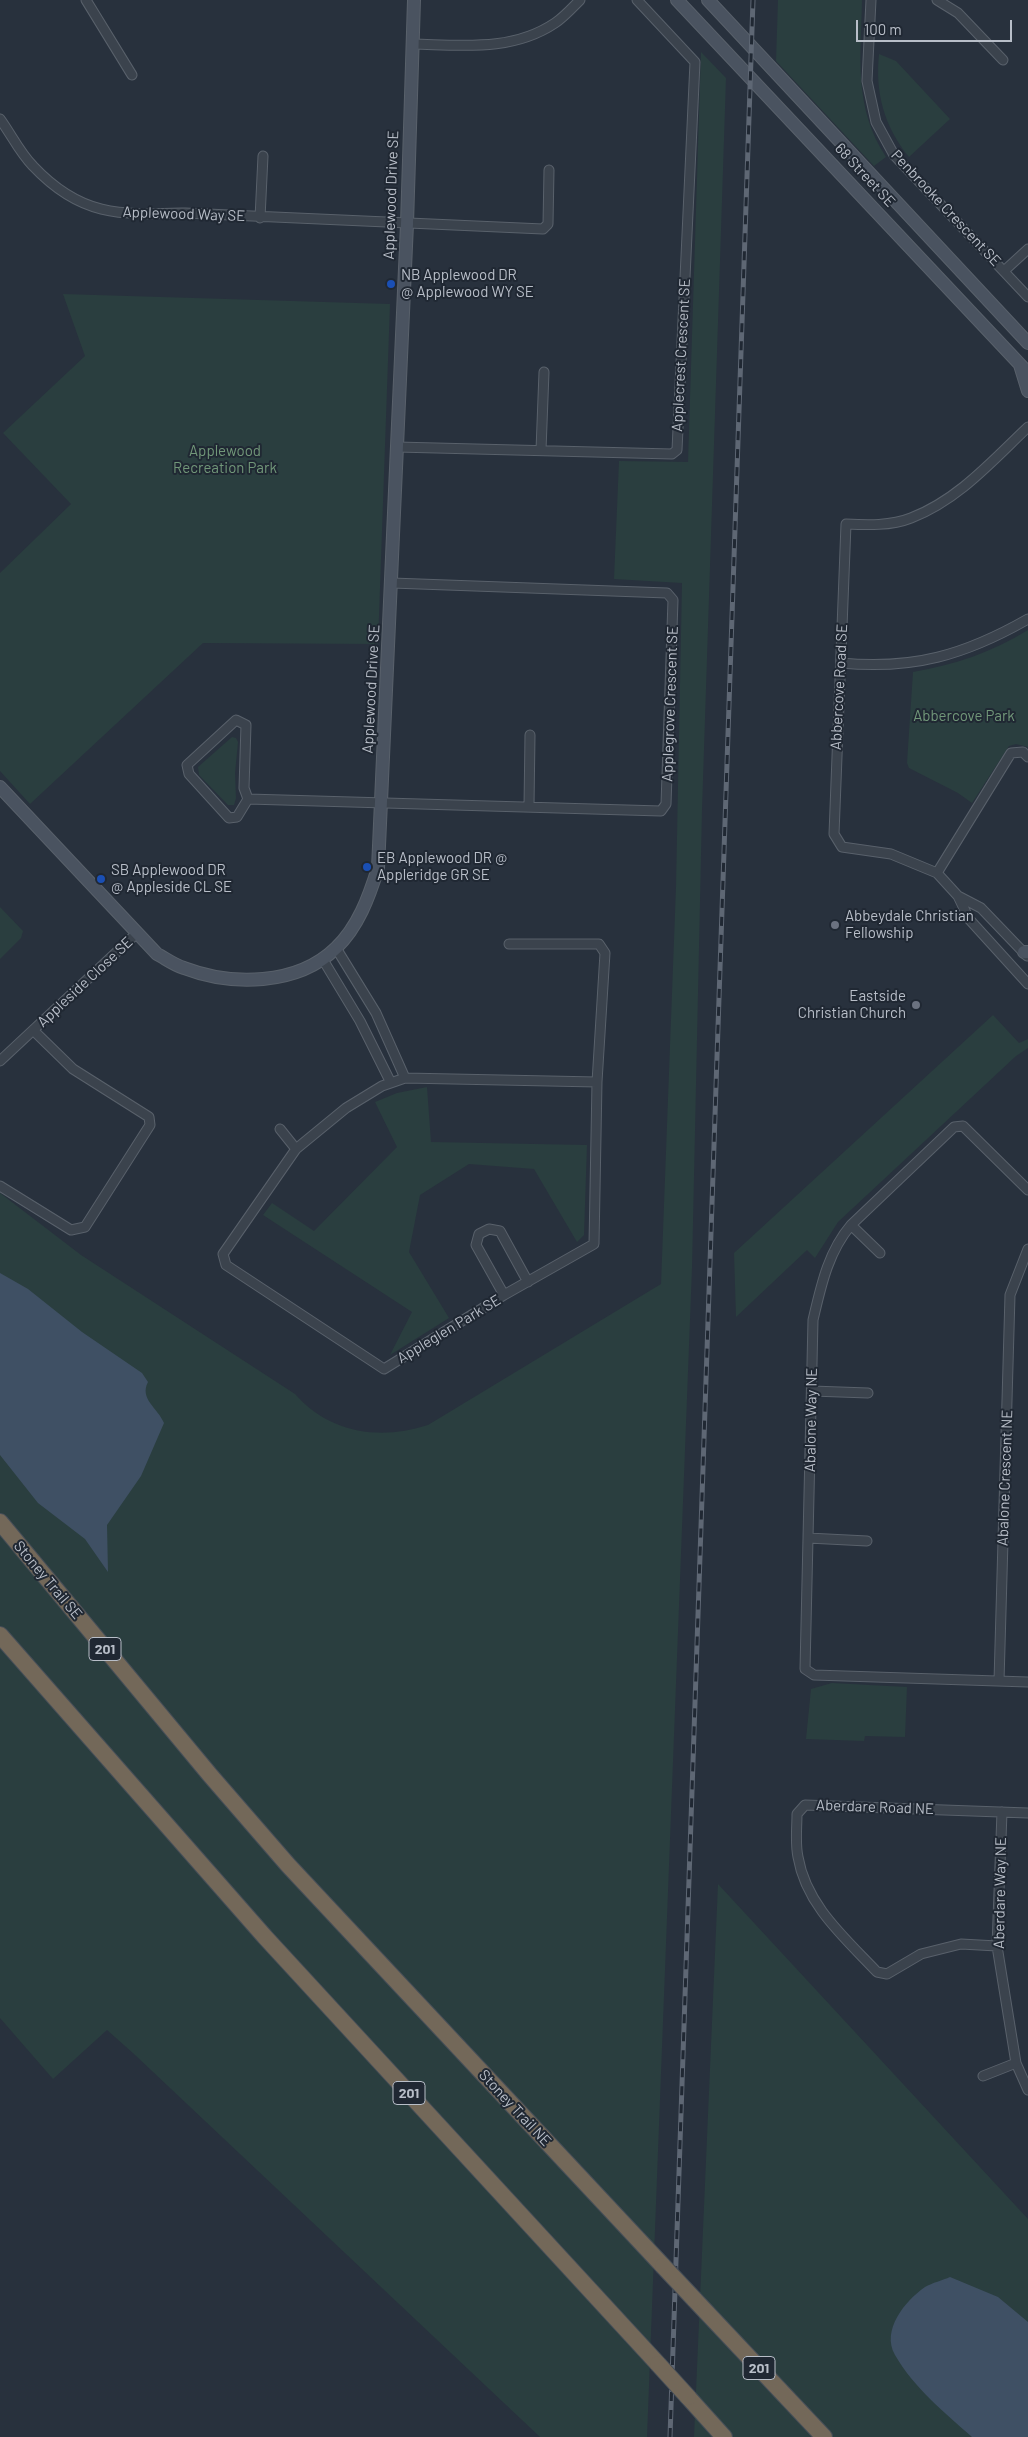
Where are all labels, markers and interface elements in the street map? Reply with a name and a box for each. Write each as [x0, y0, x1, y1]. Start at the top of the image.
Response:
scale bar [858, 10, 1014, 42]
text: 100 m [864, 20, 902, 38]
street label: Applewood Drive SE [380, 130, 402, 260]
street label: 68 Street SE [831, 139, 899, 211]
street label: Penbrooke Crescent SE [887, 146, 1005, 270]
street label: Applewood Way SE [122, 203, 246, 225]
place label: NB Applewood DR @ Applewood WY SE [401, 266, 534, 301]
marker: NB Applewood DR @ Applewood WY SE [385, 278, 397, 290]
street label: Applecrest Crescent SE [668, 278, 694, 432]
park label: Applewood Recreation Park [173, 442, 277, 477]
street label: Abbercove Road SE [827, 623, 851, 751]
street label: Applewood Drive SE [359, 624, 383, 754]
street label: Applegrove Crescent SE [658, 626, 682, 782]
park label: Abbercove Park [913, 707, 1015, 725]
place label: EB Applewood DR @ Appleridge GR SE [377, 849, 507, 884]
place label: SB Applewood DR @ Appleside CL SE [111, 861, 232, 896]
marker: EB Applewood DR @ Appleridge GR SE [361, 861, 373, 873]
marker: SB Applewood DR @ Appleside CL SE [95, 873, 107, 885]
place label: Abbeydale Christian Fellowship [845, 907, 974, 942]
marker: Abbeydale Christian Fellowship [829, 919, 841, 931]
street label: Appleside Close SE [34, 933, 136, 1031]
place label: Eastside Christian Church [798, 987, 906, 1022]
marker: Eastside Christian Church [910, 999, 922, 1011]
street label: Appleglen Park SE [394, 1291, 504, 1367]
street label: Abalone Way NE [801, 1368, 821, 1472]
street label: Abalone Crescent NE [994, 1410, 1016, 1546]
street label: Stoney Trail SE [10, 1537, 86, 1623]
road number: 201 [89, 1638, 121, 1660]
street label: Aberdare Road NE [816, 1796, 934, 1818]
street label: Aberdare Way NE [990, 1837, 1010, 1949]
street label: Stoney Trail NE [475, 2066, 555, 2150]
road number: 201 [393, 2082, 425, 2104]
road number: 201 [743, 2356, 775, 2380]

